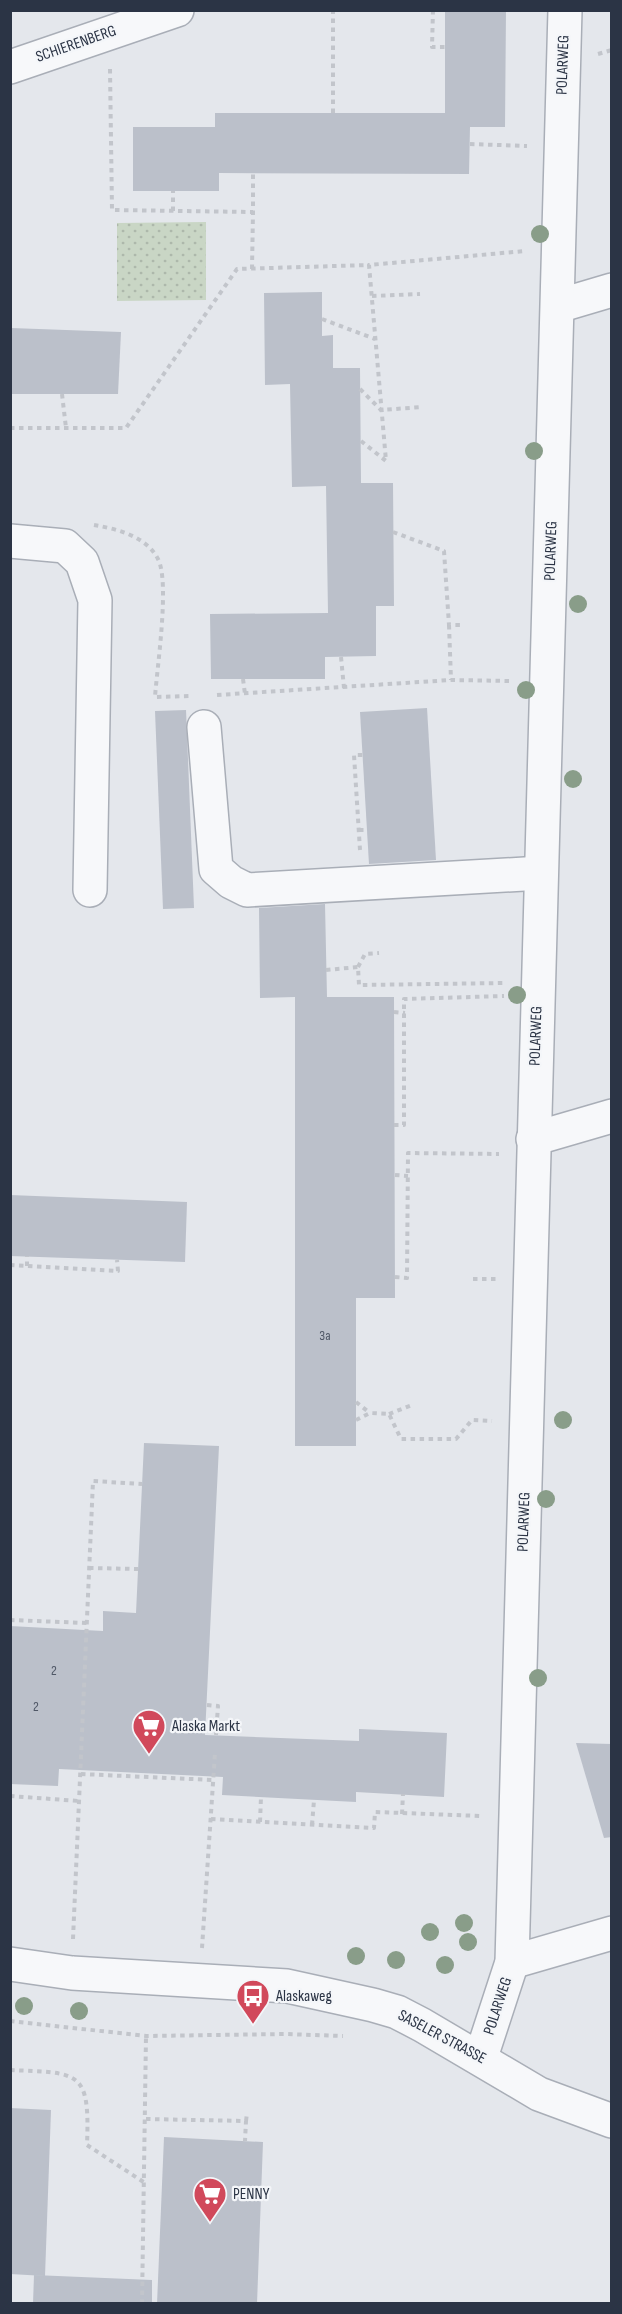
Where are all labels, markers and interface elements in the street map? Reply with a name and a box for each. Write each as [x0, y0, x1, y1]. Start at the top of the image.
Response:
street label: SCHIERENBERG [33, 21, 119, 67]
street label: POLARWEG [552, 35, 574, 95]
street label: POLARWEG [540, 521, 562, 581]
street label: POLARWEG [525, 1006, 547, 1066]
house number: 3a [319, 1327, 331, 1344]
street label: POLARWEG [513, 1492, 535, 1552]
house number: 2 [51, 1662, 57, 1679]
house number: 2 [33, 1698, 39, 1715]
supermarket icon: Alaska Markt [131, 1708, 167, 1755]
place label: Alaska Markt [171, 1717, 240, 1736]
street label: POLARWEG [480, 1975, 516, 2037]
bus stop icon: Alaskaweg [235, 1978, 271, 2025]
place label: Alaskaweg [275, 1987, 332, 2006]
street label: SASELER STRASSE [395, 2006, 489, 2068]
supermarket icon: PENNY [192, 2176, 228, 2223]
place label: PENNY [233, 2185, 270, 2204]

